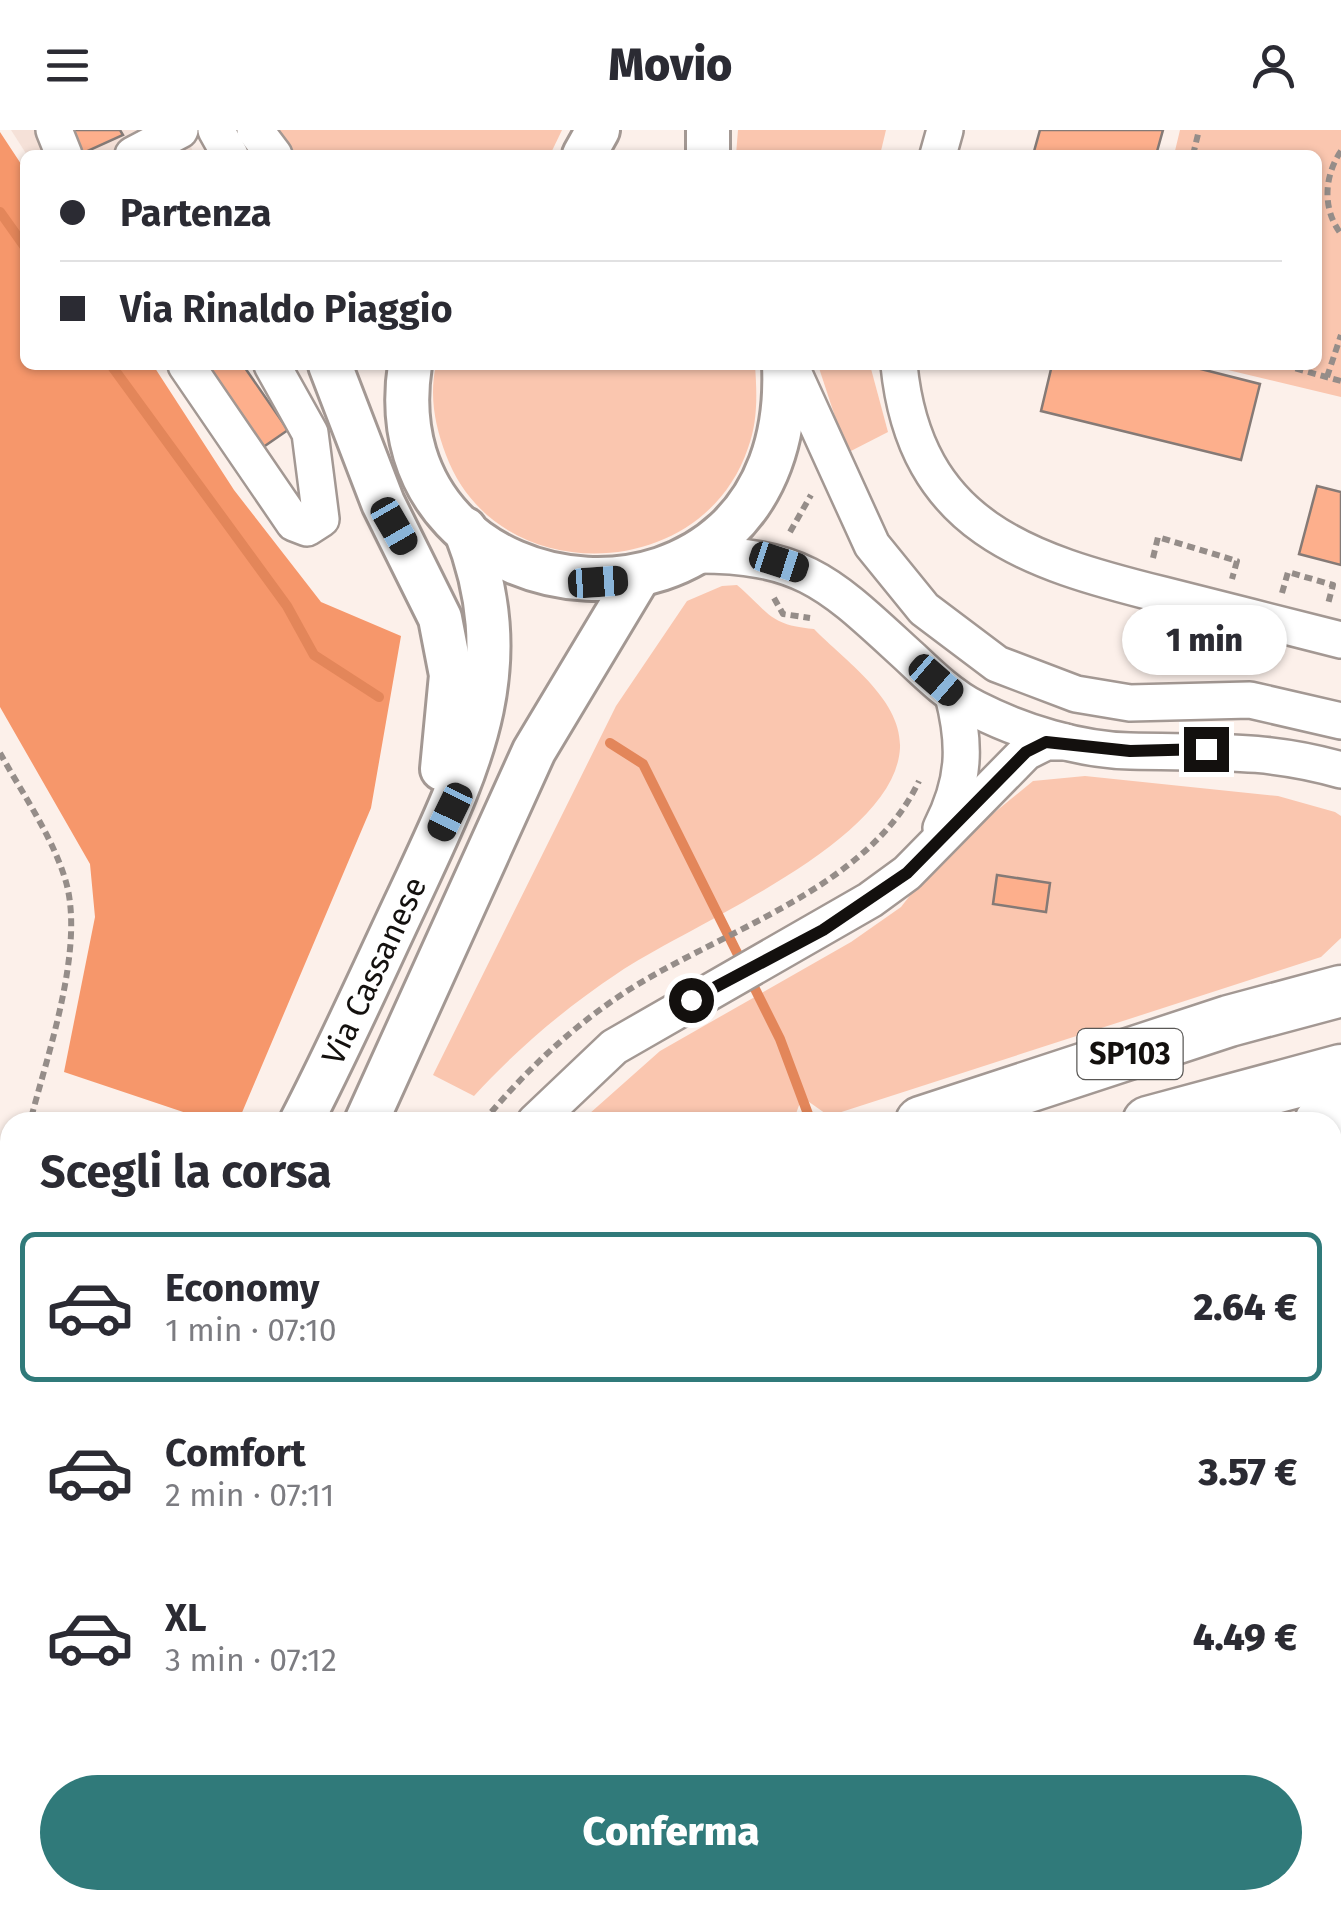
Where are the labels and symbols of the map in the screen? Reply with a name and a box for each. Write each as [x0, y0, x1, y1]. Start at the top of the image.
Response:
car [366, 493, 422, 559]
car [746, 538, 812, 586]
car [567, 565, 629, 599]
callout: 1 min [1124, 604, 1288, 674]
car [904, 649, 968, 711]
route end [1184, 727, 1229, 772]
car [423, 778, 477, 846]
street label: Via Cassanese [314, 871, 434, 1071]
route start [669, 978, 714, 1023]
road number: SP103 [1078, 1029, 1182, 1079]

